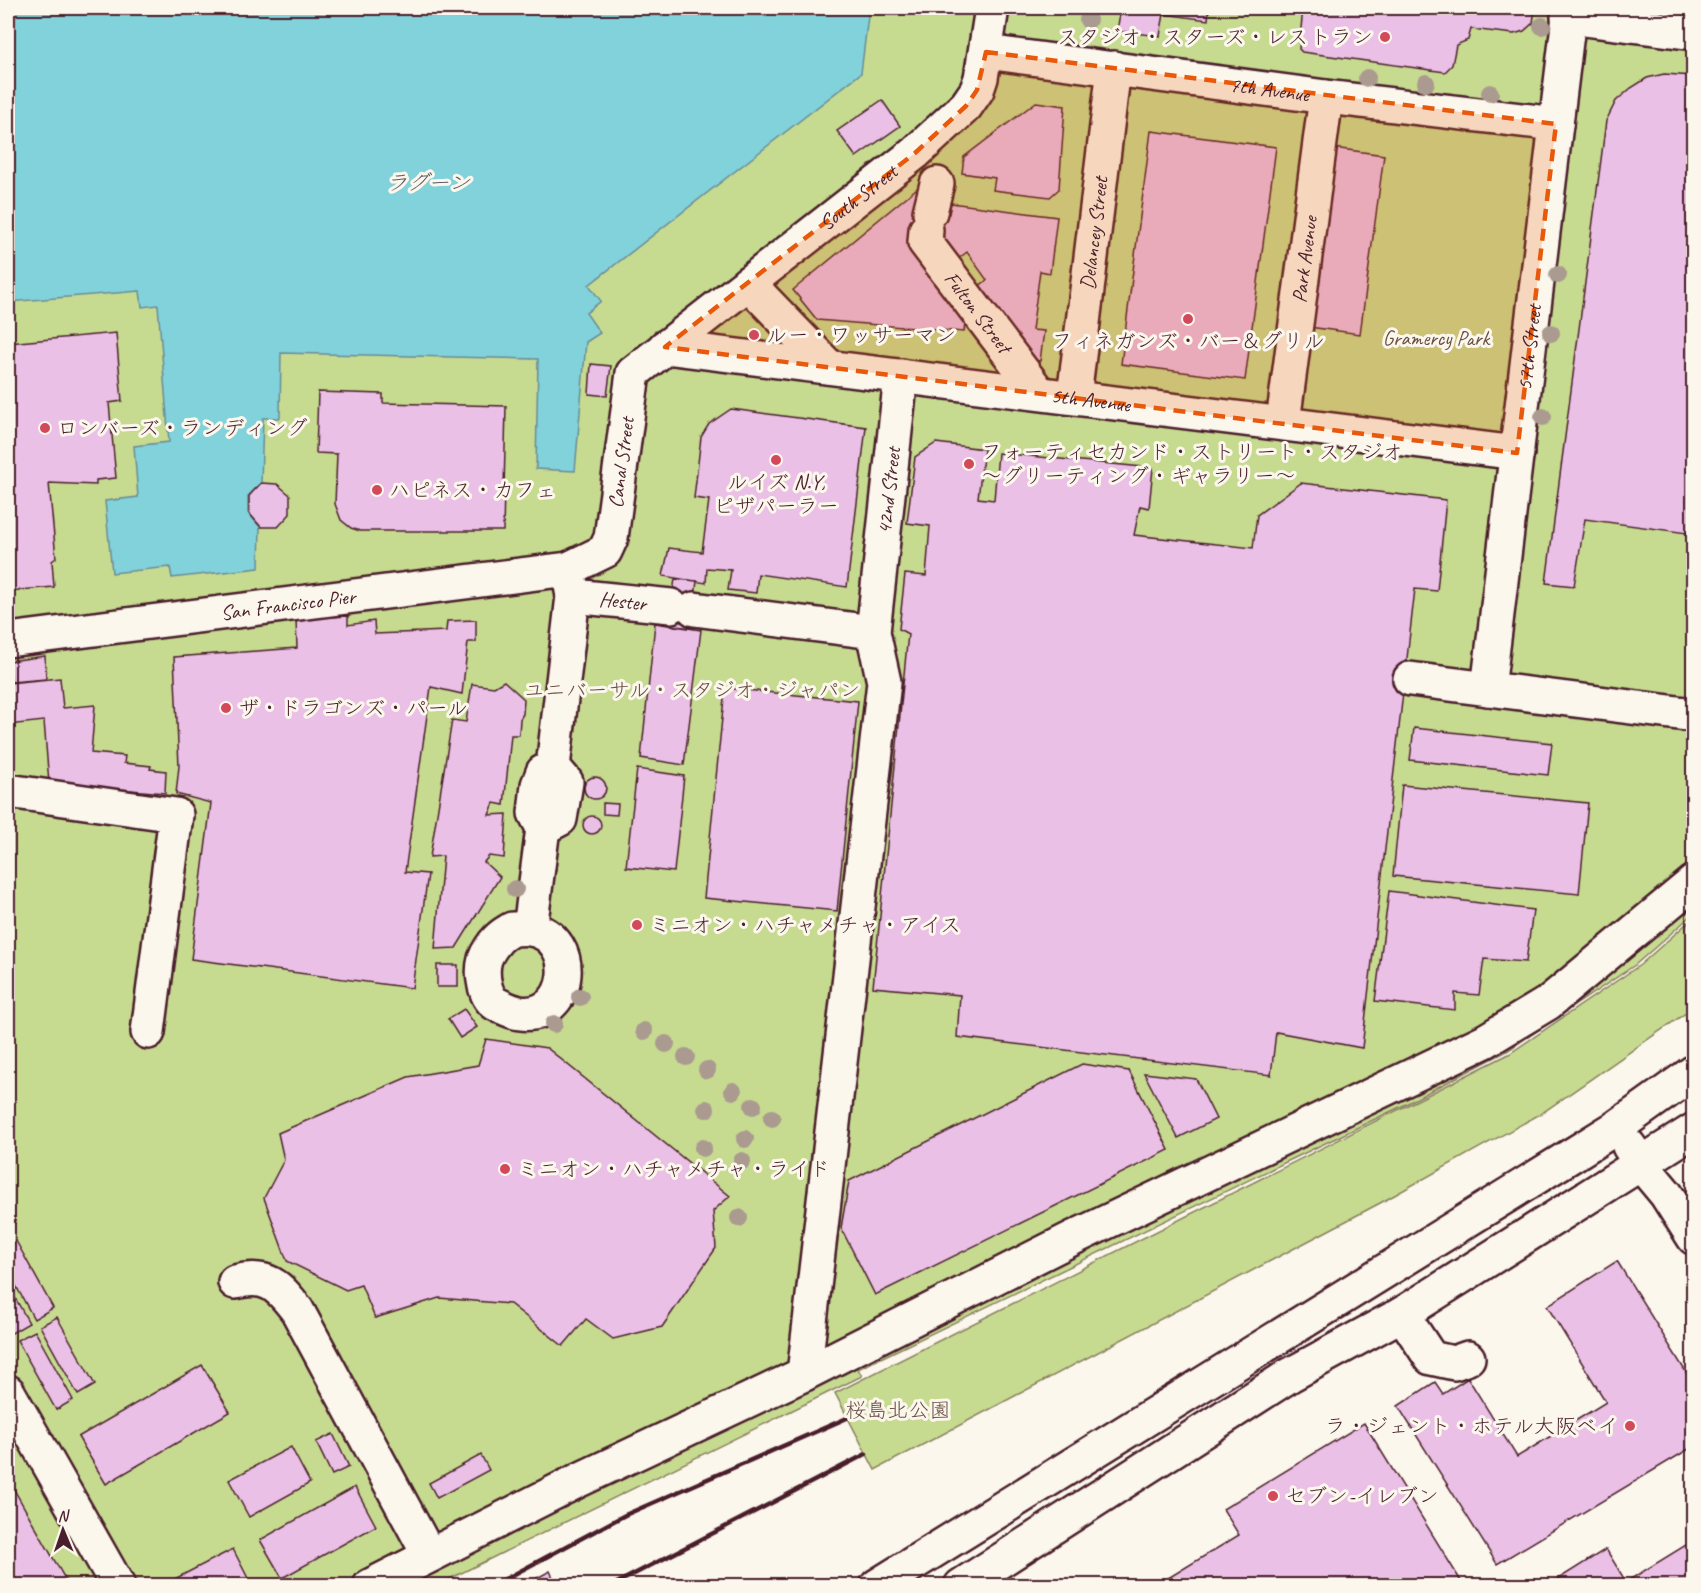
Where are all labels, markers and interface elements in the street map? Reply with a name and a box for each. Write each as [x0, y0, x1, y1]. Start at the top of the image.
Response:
place label: スタジオ・スターズ・レストラン [1057, 24, 1373, 50]
marker: スタジオ・スターズ・レストラン [1378, 30, 1392, 44]
street label: 7th Avenue [1228, 71, 1312, 108]
street label: South Street [814, 157, 904, 236]
water label: ラグーン [386, 169, 471, 197]
street label: Delancey Street [1074, 173, 1114, 291]
street label: Park Avenue [1286, 213, 1323, 304]
street label: Fulton Street [939, 266, 1019, 361]
street label: 57th Street [1511, 301, 1547, 392]
marker: フィネガンズ・バー＆グリル [1181, 312, 1195, 326]
place label: ルー・ワッサーマン [766, 322, 956, 348]
park label: Gramercy Park [1383, 325, 1492, 351]
marker: ルー・ワッサーマン [747, 328, 761, 342]
place label: フィネガンズ・バー＆グリル [1052, 328, 1325, 354]
street label: 5th Avenue [1050, 382, 1133, 418]
street label: Canal Street [602, 414, 640, 509]
place label: ロンバーズ・ランディング [57, 415, 308, 441]
marker: ロンバーズ・ランディング [38, 421, 52, 435]
place label: フォーティセカンド・ストリート・スタジオ ～グリーティング・ギャラリー～ [981, 439, 1403, 489]
street label: 42nd Street [871, 444, 906, 535]
marker: ルイズ N.Y, ピザパーラー [769, 453, 783, 467]
marker: フォーティセカンド・ストリート・スタジオ ～グリーティング・ギャラリー～ [962, 457, 976, 471]
place label: ルイズ N.Y, ピザパーラー [713, 469, 839, 519]
place label: ハピネス・カフェ [389, 477, 557, 503]
marker: ハピネス・カフェ [370, 483, 384, 497]
street label: San Francisco Pier [219, 583, 359, 626]
street label: Hester [598, 586, 649, 617]
park label: ユニバーサル・スタジオ・ジャパン [524, 677, 860, 703]
place label: ザ・ドラゴンズ・パール [238, 695, 468, 721]
marker: ザ・ドラゴンズ・パール [219, 701, 233, 715]
place label: ミニオン・ハチャメチャ・アイス [649, 912, 961, 938]
marker: ミニオン・ハチャメチャ・アイス [630, 918, 644, 932]
place label: ミニオン・ハチャメチャ・ライド [517, 1156, 830, 1182]
marker: ミニオン・ハチャメチャ・ライド [498, 1162, 512, 1176]
park label: 桜島北公園 [846, 1397, 951, 1423]
place label: ラ・ジェント・ホテル大阪ベイ [1325, 1413, 1618, 1439]
marker: ラ・ジェント・ホテル大阪ベイ [1623, 1419, 1637, 1433]
place label: セブン-イレブン [1285, 1483, 1439, 1509]
marker: セブン-イレブン [1266, 1489, 1280, 1503]
north arrow [33, 1500, 93, 1560]
text: N [57, 1506, 71, 1526]

